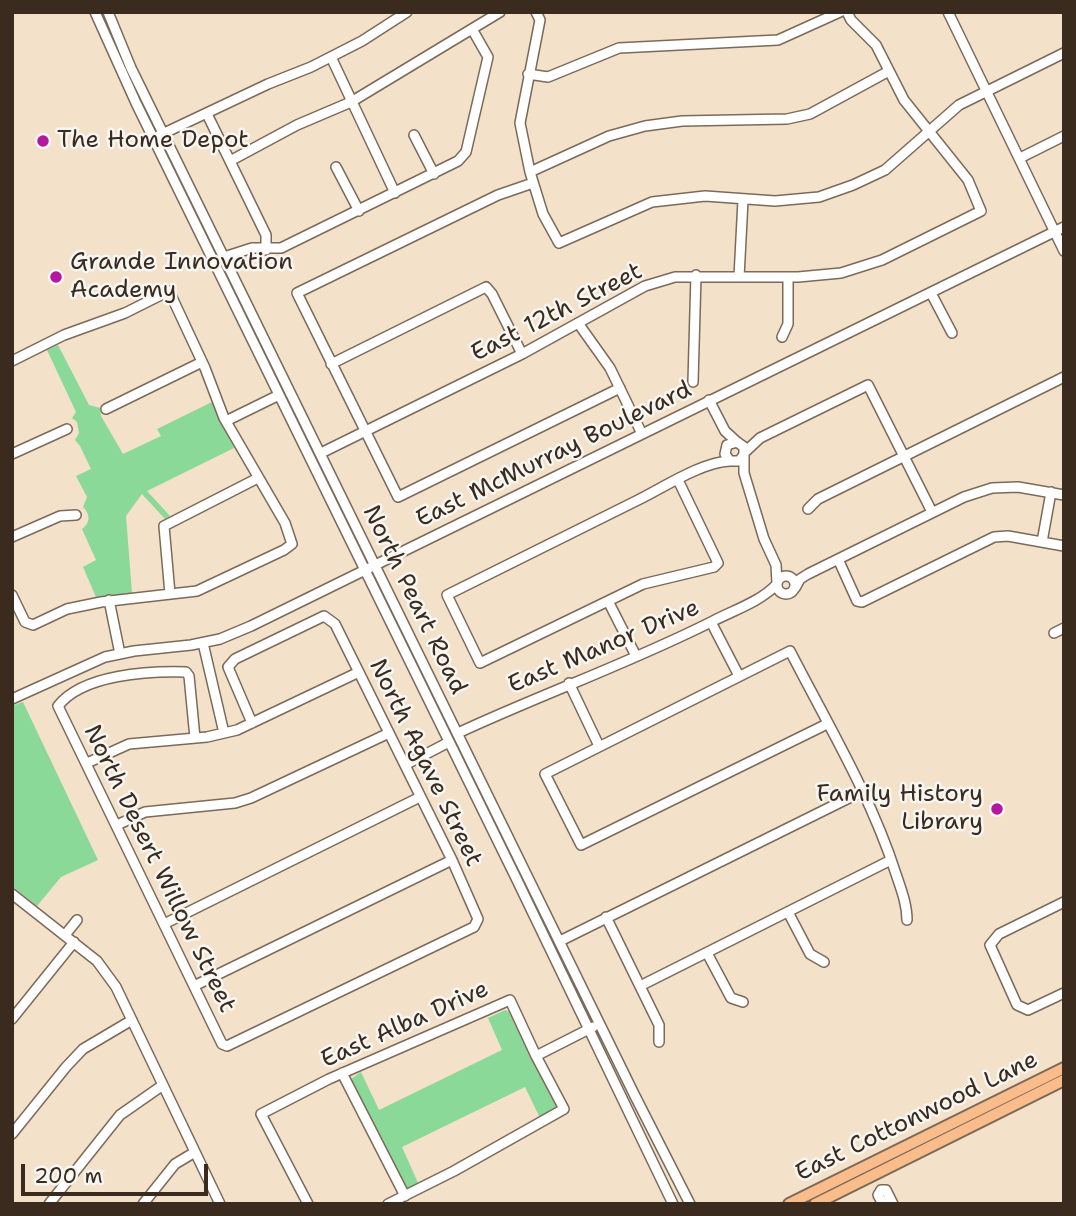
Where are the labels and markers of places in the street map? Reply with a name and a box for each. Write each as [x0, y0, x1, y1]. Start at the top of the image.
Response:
place label: The Home Depot [57, 127, 249, 155]
marker: The Home Depot [35, 133, 51, 149]
place label: Grande Innovation Academy [70, 249, 293, 305]
marker: Grande Innovation Academy [48, 269, 64, 285]
place label: Family History Library [817, 781, 983, 837]
marker: Family History Library [989, 801, 1005, 817]

